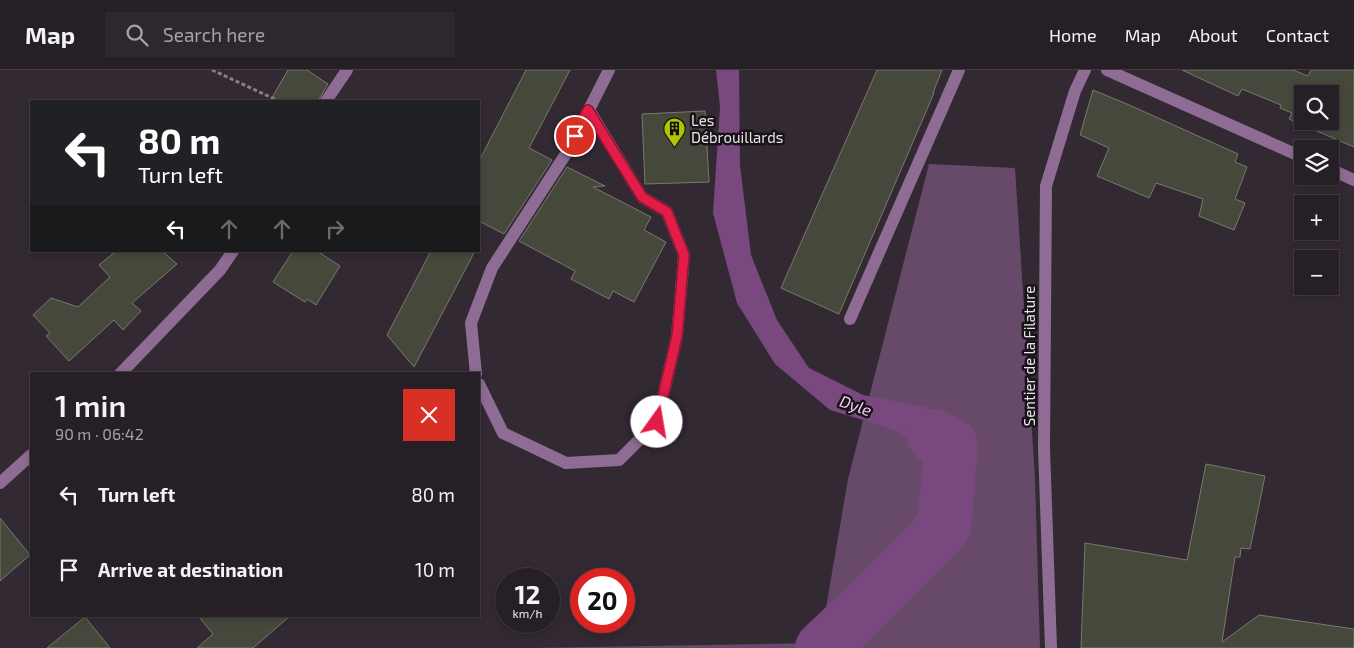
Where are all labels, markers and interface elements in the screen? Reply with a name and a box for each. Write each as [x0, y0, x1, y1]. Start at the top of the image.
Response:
search box [105, 12, 455, 57]
text: Map [25, 20, 75, 49]
icon: search [123, 21, 151, 49]
text: Search here [163, 23, 265, 46]
text: Home [1049, 24, 1097, 46]
text: Map [1125, 24, 1161, 46]
text: About [1189, 24, 1238, 46]
text: Contact [1266, 24, 1329, 46]
map controls [1294, 85, 1339, 295]
button: search [1294, 85, 1339, 130]
place label: Les Débrouillards [691, 111, 783, 146]
pin [554, 115, 596, 157]
building icon: Les Débrouillards [663, 117, 687, 148]
text: 80 m [138, 119, 220, 161]
icon: left [55, 120, 120, 185]
icon: arrive [561, 122, 589, 150]
button: layers [1294, 140, 1339, 185]
text: Turn left [138, 161, 223, 187]
button: + [1294, 195, 1339, 240]
icon: left [162, 215, 190, 243]
icon: ahead [215, 215, 243, 243]
icon: ahead [268, 215, 296, 243]
icon: right [321, 215, 349, 243]
button: − [1294, 250, 1339, 295]
street label: Sentier de la Filature [1020, 286, 1038, 426]
text: 1 min [55, 387, 126, 423]
button: close [403, 389, 455, 441]
water label: Dyle [837, 391, 875, 420]
position arrow [630, 395, 682, 447]
text: 90 m · 06:42 [55, 424, 144, 443]
icon: left [55, 481, 83, 509]
text: Turn left [98, 483, 175, 506]
text: 80 m [411, 483, 455, 506]
icon: arrive [55, 556, 83, 584]
text: Arrive at destination [98, 558, 283, 581]
text: 10 m [415, 558, 455, 581]
speed limit sign: 20 [570, 568, 635, 633]
text: 12 [515, 579, 540, 609]
text: km/h [513, 606, 542, 620]

